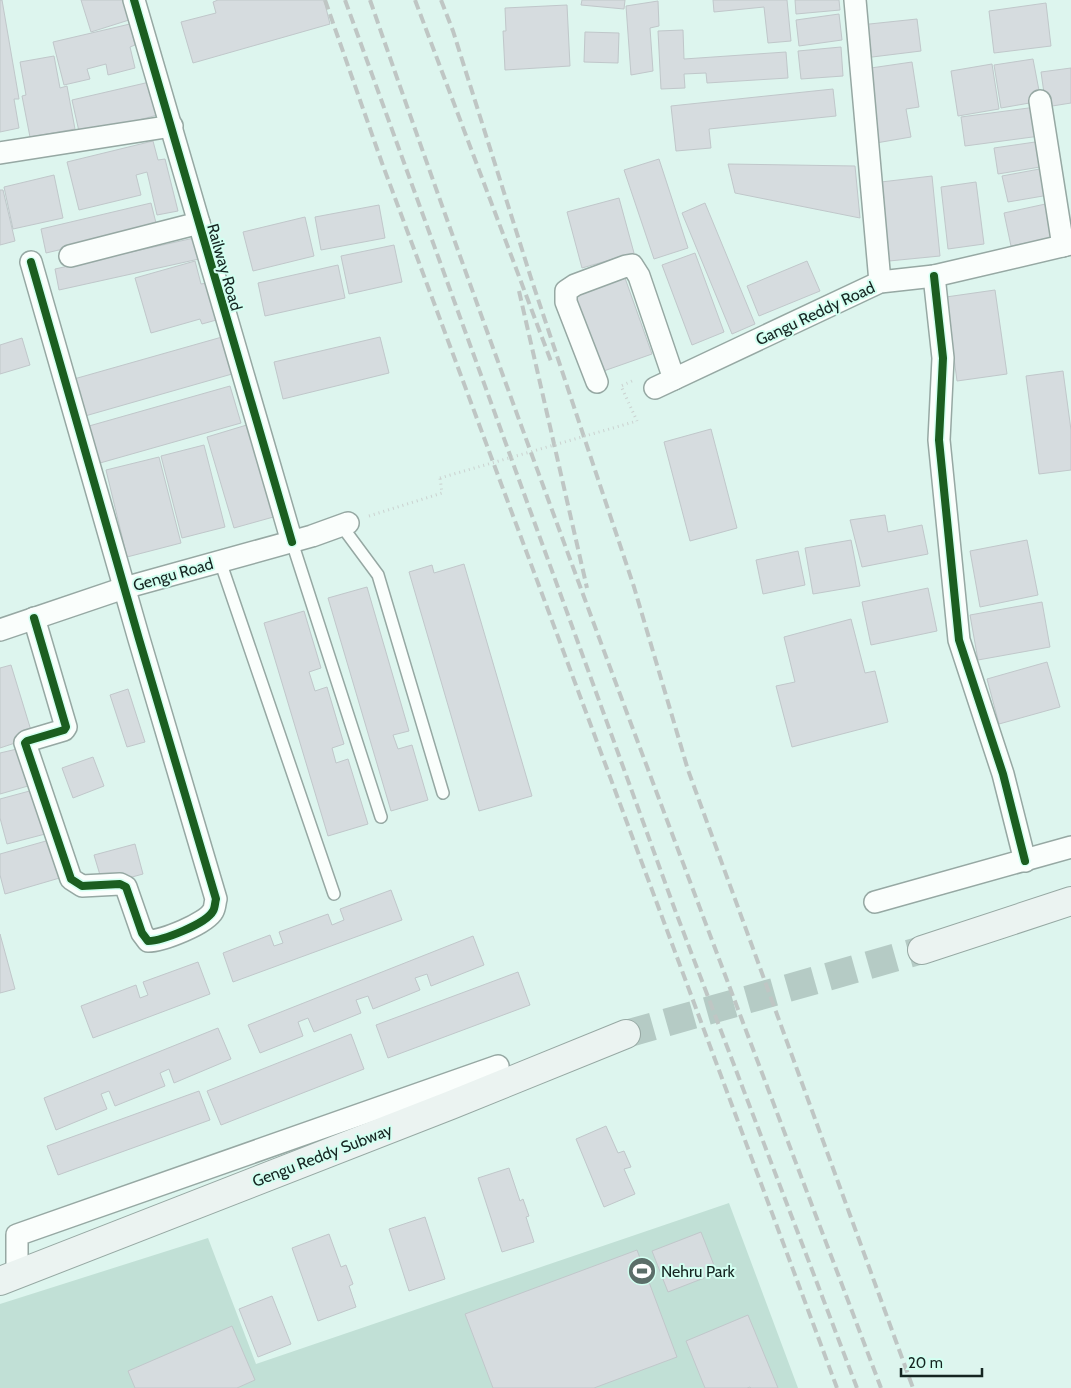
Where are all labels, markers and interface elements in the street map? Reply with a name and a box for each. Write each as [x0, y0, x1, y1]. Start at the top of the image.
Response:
street label: Railway Road [203, 221, 246, 313]
street label: Gangu Reddy Road [753, 278, 878, 349]
street label: Gengu Road [131, 554, 215, 595]
street label: Gengu Reddy Subway [250, 1120, 395, 1191]
sports icon: Nehru Park [627, 1256, 657, 1286]
place label: Nehru Park [661, 1262, 736, 1281]
scale bar [901, 1346, 982, 1378]
text: 20 m [908, 1354, 943, 1372]

